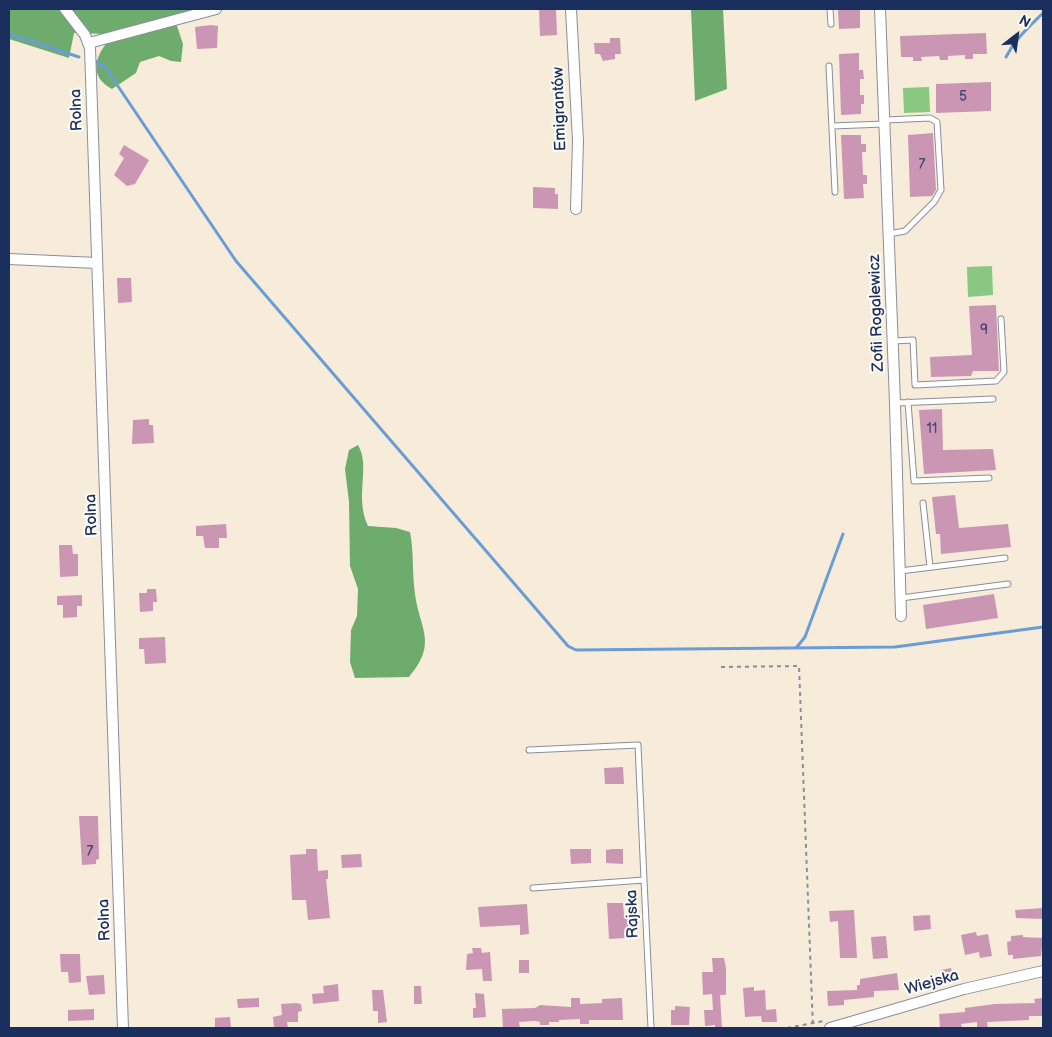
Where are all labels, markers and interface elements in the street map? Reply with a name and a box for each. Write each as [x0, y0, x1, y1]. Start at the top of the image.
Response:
north arrow [992, 10, 1042, 60]
text: N [1016, 12, 1034, 32]
street label: Emigrantów [549, 66, 571, 152]
street label: Rolna [67, 89, 87, 131]
house number: 5 [959, 89, 967, 105]
house number: 7 [919, 157, 925, 173]
street label: Zofii Rogalewicz [865, 254, 889, 372]
house number: 9 [980, 322, 988, 338]
house number: 11 [927, 421, 937, 437]
street label: Rolna [82, 494, 102, 536]
house number: 7 [87, 844, 93, 860]
street label: Rajska [623, 889, 643, 939]
street label: Rolna [95, 899, 115, 941]
street label: Wiejska [903, 966, 961, 1000]

